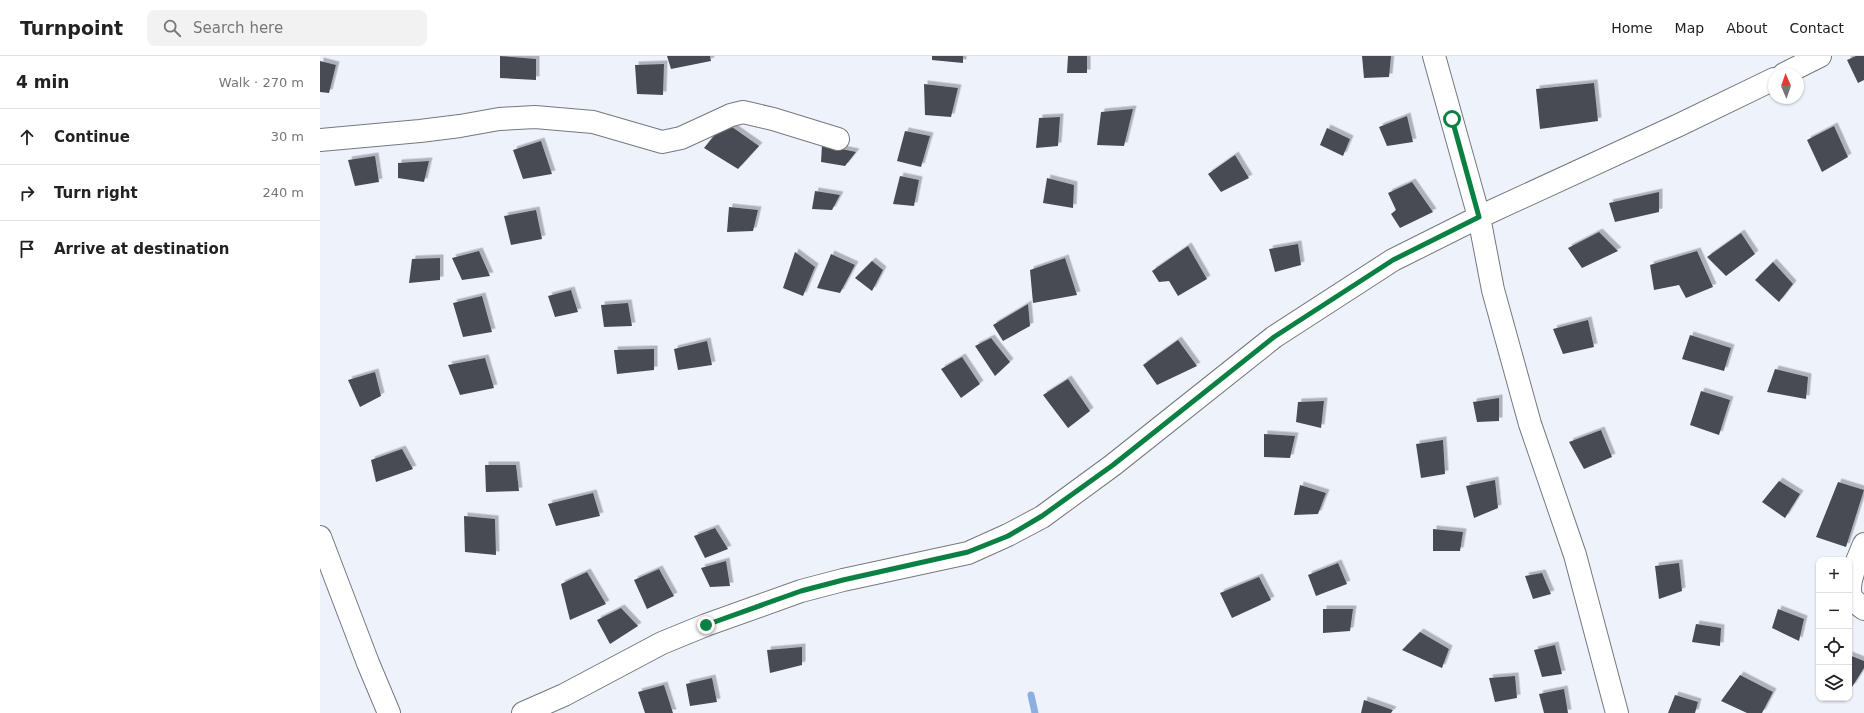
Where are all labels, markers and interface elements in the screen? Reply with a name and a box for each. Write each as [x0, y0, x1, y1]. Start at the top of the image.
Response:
search box [147, 10, 427, 46]
text: Turnpoint [20, 17, 123, 39]
icon: search [161, 17, 183, 39]
text: Search here [193, 19, 283, 37]
text: Home [1611, 20, 1653, 36]
text: Map [1675, 20, 1704, 36]
text: About [1726, 20, 1768, 36]
text: Contact [1790, 20, 1844, 36]
north arrow [1768, 68, 1804, 104]
text: 4 min [16, 72, 69, 92]
text: Walk · 270 m [219, 75, 304, 90]
route start [1443, 110, 1461, 128]
icon: ahead [16, 126, 38, 148]
text: Continue [54, 128, 130, 146]
text: 30 m [271, 129, 304, 144]
icon: right [16, 182, 38, 204]
text: Turn right [54, 184, 138, 202]
text: 240 m [262, 185, 304, 200]
icon: arrive [16, 238, 38, 260]
text: Arrive at destination [54, 240, 229, 258]
map controls [1816, 557, 1852, 701]
button: + [1816, 557, 1852, 593]
button: − [1816, 593, 1852, 629]
route end [697, 616, 715, 634]
button: locate [1816, 629, 1852, 665]
button: layers [1816, 665, 1852, 701]

